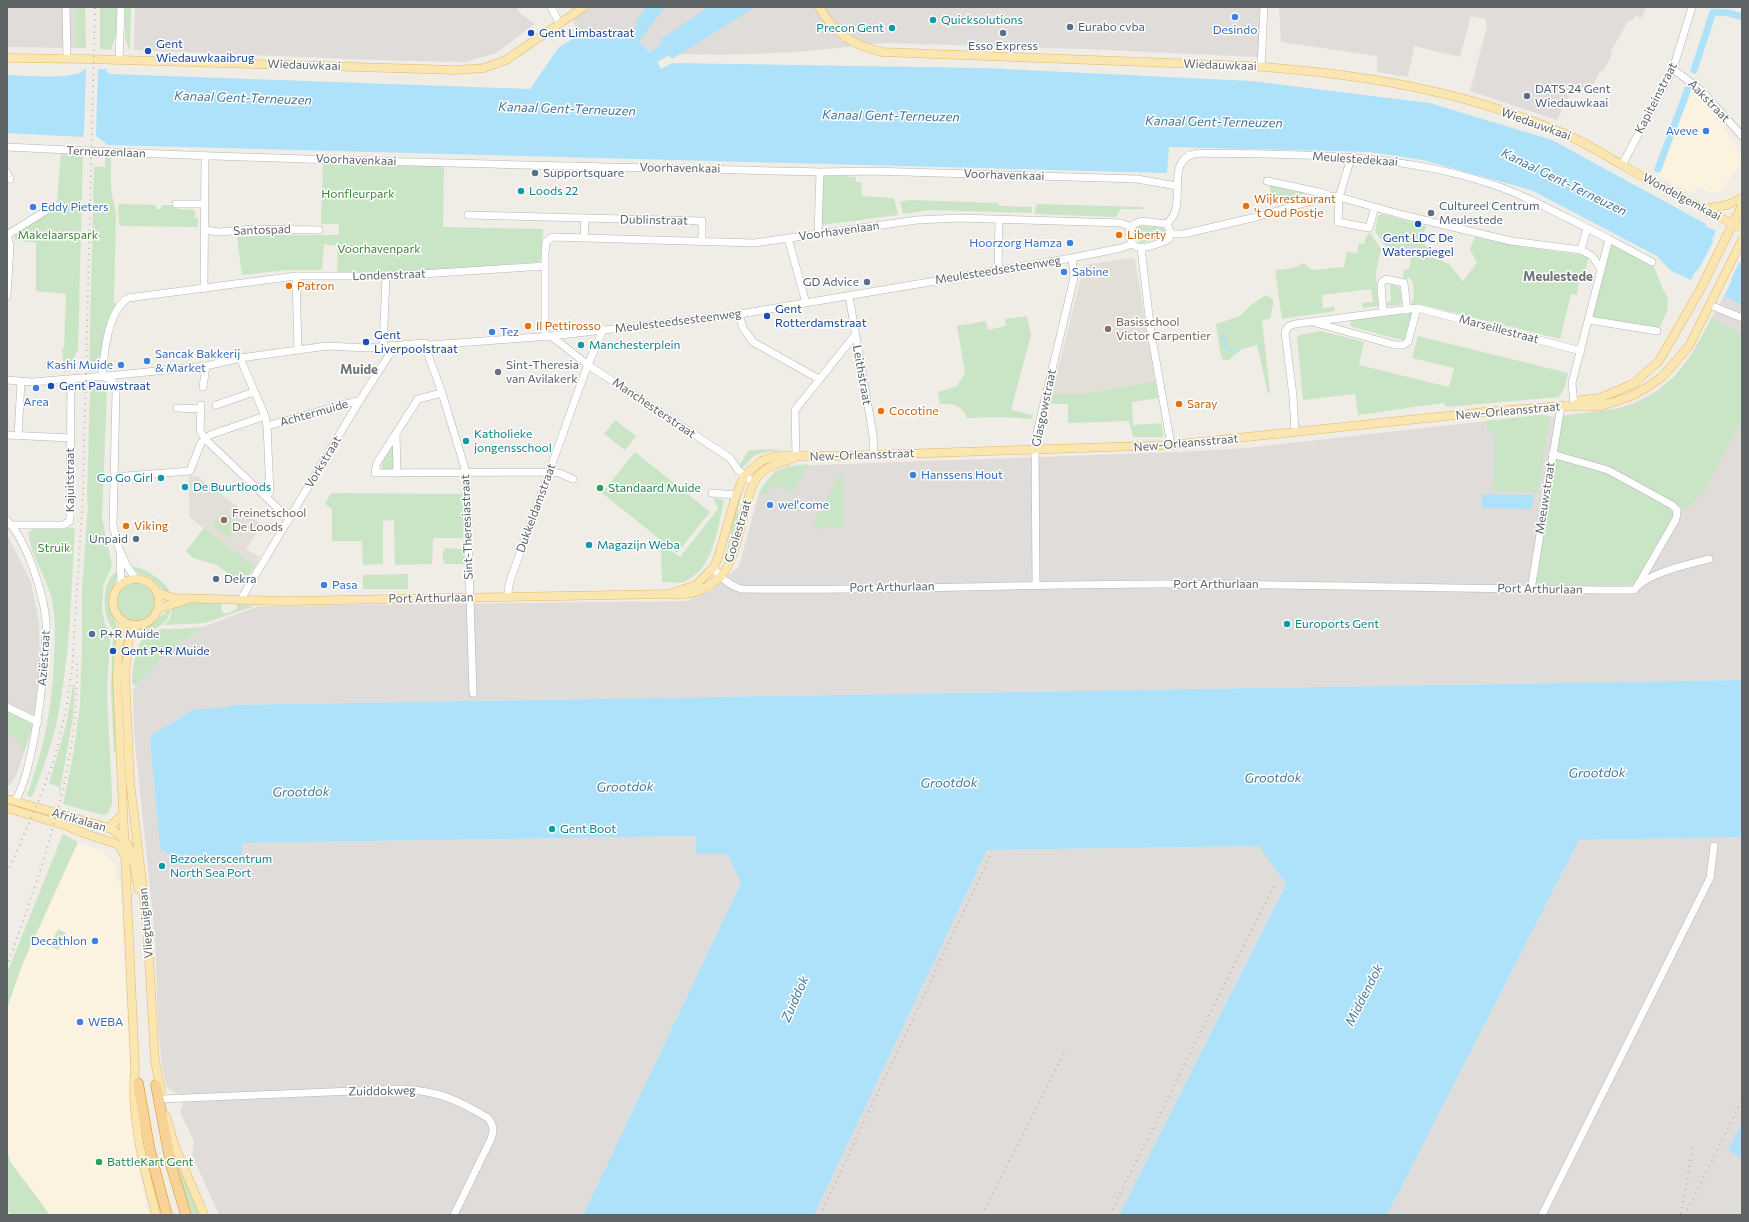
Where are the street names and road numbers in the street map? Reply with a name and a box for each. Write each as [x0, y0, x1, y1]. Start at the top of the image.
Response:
street label: Wiedauwkaai [267, 57, 341, 73]
street label: Wiedauwkaai [1183, 57, 1257, 73]
street label: Kapiteinstraat [1632, 60, 1680, 136]
street label: Aakstraat [1685, 77, 1733, 125]
street label: Wiedauwkaai [1499, 105, 1573, 143]
street label: Terneuzenlaan [66, 143, 146, 161]
street label: Meulestedekaai [1312, 149, 1398, 169]
street label: Voorhavenkaai [315, 151, 397, 169]
street label: Voorhavenkaai [639, 160, 721, 176]
street label: Voorhavenkaai [963, 166, 1045, 184]
street label: Wondelgemkaai [1640, 170, 1724, 224]
street label: Dublinstraat [620, 212, 688, 228]
street label: Voorhavenlaan [798, 218, 880, 244]
street label: Santospad [233, 222, 291, 238]
street label: Meulesteedsesteenweg [934, 253, 1062, 287]
street label: Londenstraat [352, 267, 426, 283]
street label: Meulesteedsesteenweg [614, 306, 742, 336]
street label: Marseillestraat [1458, 311, 1540, 347]
street label: Leithstraat [850, 344, 874, 406]
street label: Glasgowstraat [1029, 368, 1059, 448]
street label: Manchesterstraat [610, 375, 698, 441]
street label: Achtermuide [278, 396, 350, 430]
street label: New-Orleansstraat [1455, 399, 1561, 423]
street label: New-Orleansstraat [1133, 431, 1239, 455]
street label: Vorkstraat [302, 433, 344, 491]
street label: New-Orleansstraat [809, 446, 915, 464]
street label: Kajuitstraat [63, 448, 77, 512]
street label: Dukkeldamstraat [513, 461, 559, 555]
street label: Meeuwstraat [1532, 461, 1558, 535]
street label: Sint-Theresiastraat [458, 474, 476, 580]
street label: Goolestraat [722, 498, 754, 564]
street label: Port Arthurlaan [1173, 577, 1259, 591]
street label: Port Arthurlaan [849, 579, 935, 595]
street label: Port Arthurlaan [1497, 581, 1583, 597]
street label: Port Arthurlaan [388, 590, 474, 606]
street label: Aziëstraat [35, 629, 53, 687]
street label: Afrikalaan [50, 805, 108, 835]
street label: Vliegtuiglaan [136, 887, 156, 959]
street label: Zuiddokweg [348, 1083, 416, 1099]

